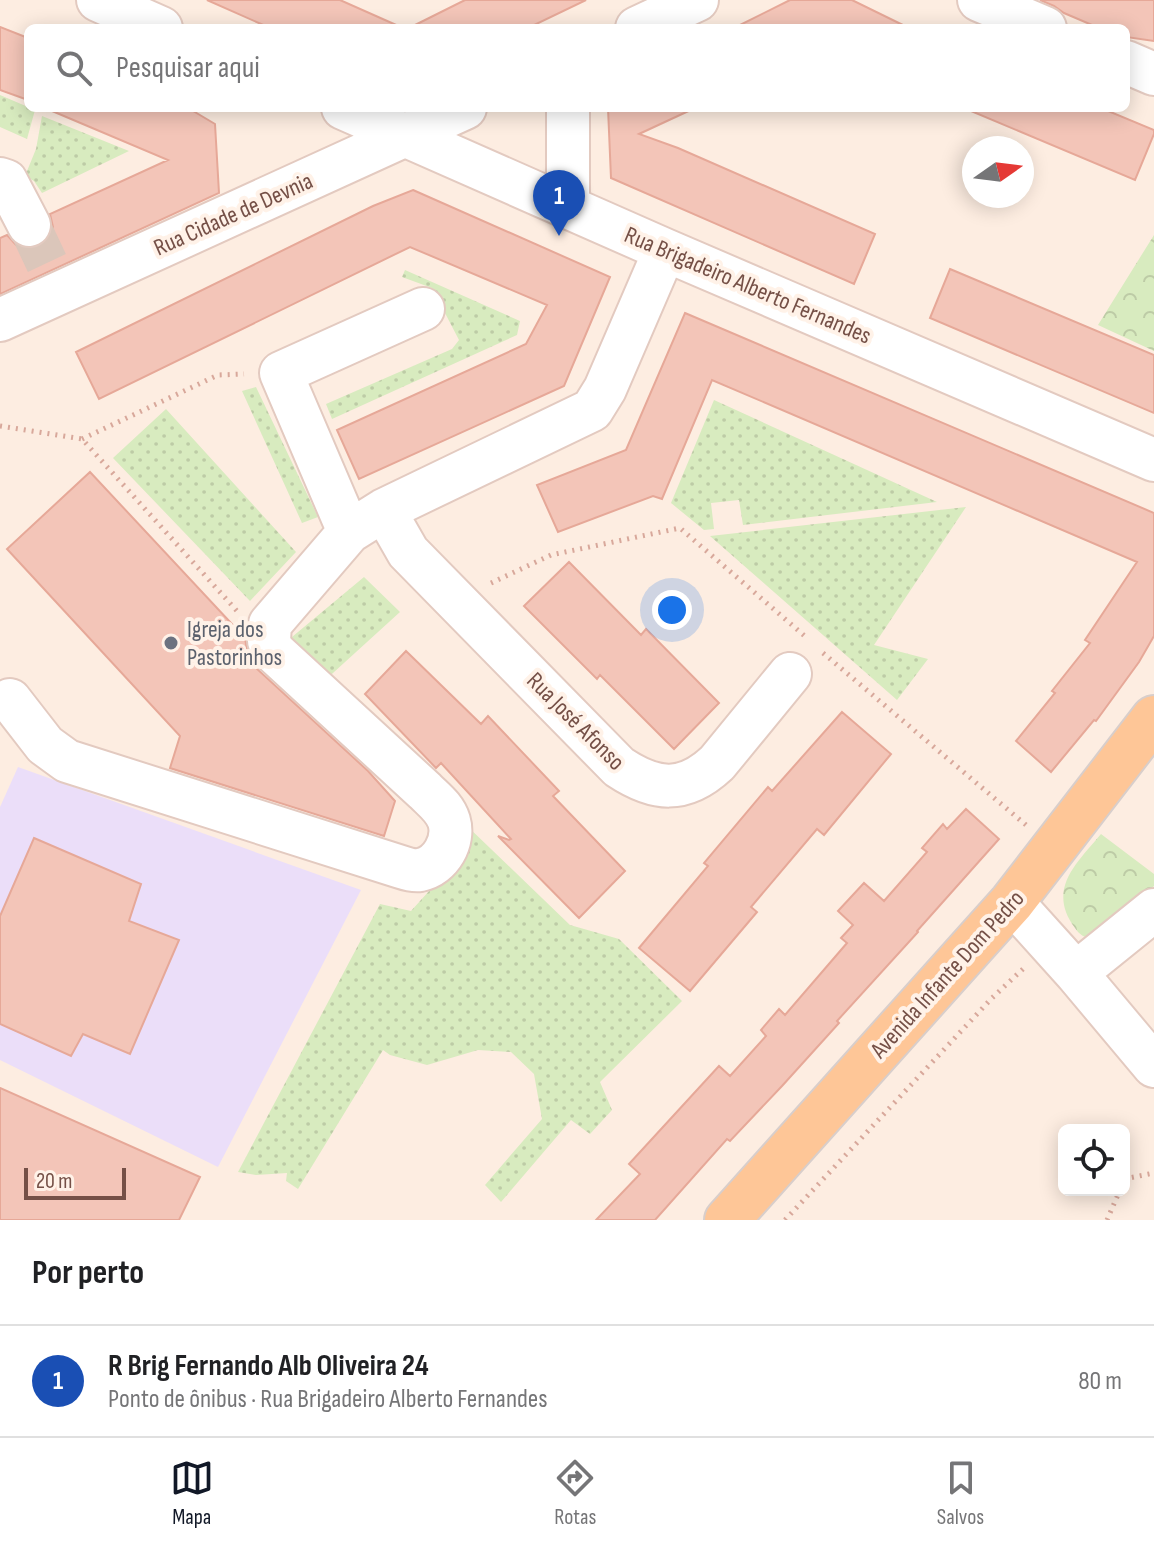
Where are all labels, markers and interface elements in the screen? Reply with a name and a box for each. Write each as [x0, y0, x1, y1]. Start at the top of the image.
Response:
search box [24, 24, 1130, 112]
icon: search [52, 46, 96, 90]
text: Pesquisar aqui [116, 50, 260, 86]
north arrow [962, 136, 1034, 208]
street label: Rua Cidade de Devnia [149, 166, 317, 262]
pin: 1 [533, 170, 585, 236]
street label: Rua Brigadeiro Alberto Fernandes [620, 220, 876, 351]
your location [652, 590, 692, 630]
place label: Igreja dos Pastorinhos [187, 615, 282, 672]
marker: Igreja dos Pastorinhos [162, 634, 180, 652]
street label: Rua José Afonso [521, 666, 631, 776]
street label: Avenida Infante Dom Pedro [864, 884, 1030, 1065]
map controls [1058, 1124, 1130, 1196]
button: locate [1058, 1124, 1130, 1196]
scale bar [24, 1164, 126, 1200]
text: 20 m [36, 1168, 73, 1195]
text: Por perto [32, 1252, 144, 1293]
text: R Brig Fernando Alb Oliveira 24 [108, 1348, 429, 1384]
text: 1 [53, 1366, 63, 1397]
text: 80 m [1078, 1366, 1122, 1397]
text: Ponto de ônibus · Rua Brigadeiro Alberto Fernandes [108, 1384, 548, 1415]
tab: Mapa [170, 1456, 214, 1531]
tab: Rotas [553, 1456, 597, 1531]
tab: Salvos [937, 1456, 984, 1531]

